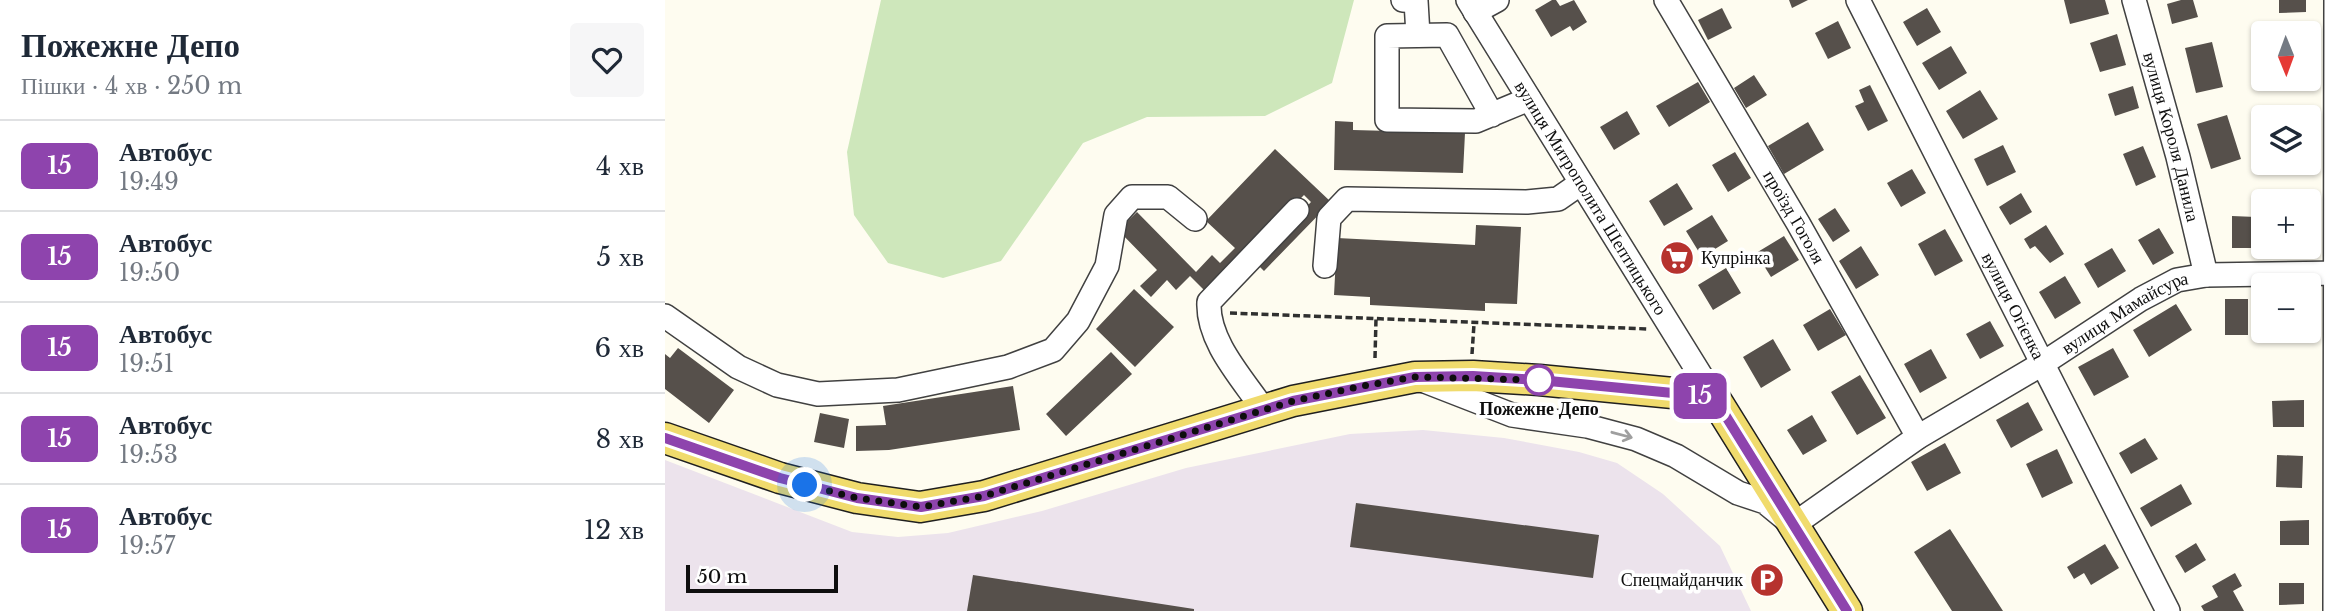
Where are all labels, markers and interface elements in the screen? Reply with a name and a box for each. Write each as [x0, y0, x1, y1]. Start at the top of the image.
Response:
north arrow [2251, 21, 2321, 91]
map controls [2251, 21, 2321, 343]
button: heart [570, 23, 644, 97]
text: Пожежне Депо [21, 25, 240, 66]
street label: вулиця Короля Данила [2138, 50, 2204, 224]
text: Пішки · 4 хв · 250 m [21, 72, 242, 100]
street label: вулиця Митрополита Шептицького [1510, 77, 1672, 319]
button: layers [2251, 105, 2321, 175]
text: Автобус [119, 136, 212, 168]
text: 4 хв [596, 150, 644, 182]
text: 15 [47, 151, 72, 180]
street label: проїзд Гоголя [1758, 166, 1830, 268]
text: 19:49 [119, 168, 179, 196]
button: + [2251, 189, 2321, 259]
text: Автобус [119, 227, 212, 259]
supermarket icon: Купрінка [1658, 239, 1696, 277]
text: 5 хв [596, 241, 644, 273]
text: 15 [47, 242, 72, 271]
place label: Купрінка [1701, 247, 1770, 269]
street label: вулиця Огієнка [1977, 249, 2049, 363]
text: 19:50 [119, 259, 180, 287]
street label: вулиця Мамайсура [2057, 267, 2190, 359]
button: − [2251, 273, 2321, 343]
text: Автобус [119, 318, 212, 350]
text: 6 хв [595, 332, 644, 364]
text: 15 [47, 333, 72, 362]
text: 19:51 [119, 350, 174, 378]
marker: Пожежне Депо [1524, 365, 1554, 395]
line badge: 15 [1669, 373, 1731, 419]
text: 15 [1688, 381, 1712, 410]
place label: Пожежне Депо [1479, 398, 1599, 420]
text: Автобус [119, 409, 212, 441]
text: 8 хв [596, 423, 644, 455]
text: 15 [47, 424, 72, 453]
one-way arrow [1610, 429, 1632, 442]
text: 19:53 [119, 441, 178, 469]
your location [787, 467, 822, 502]
text: Автобус [119, 500, 212, 532]
text: 12 хв [584, 514, 644, 546]
text: 15 [47, 515, 72, 544]
text: 19:57 [119, 532, 175, 560]
parking icon: Спецмайданчик [1748, 561, 1786, 599]
scale bar [686, 562, 838, 594]
text: 50 m [697, 565, 747, 588]
place label: Спецмайданчик [1621, 569, 1743, 591]

